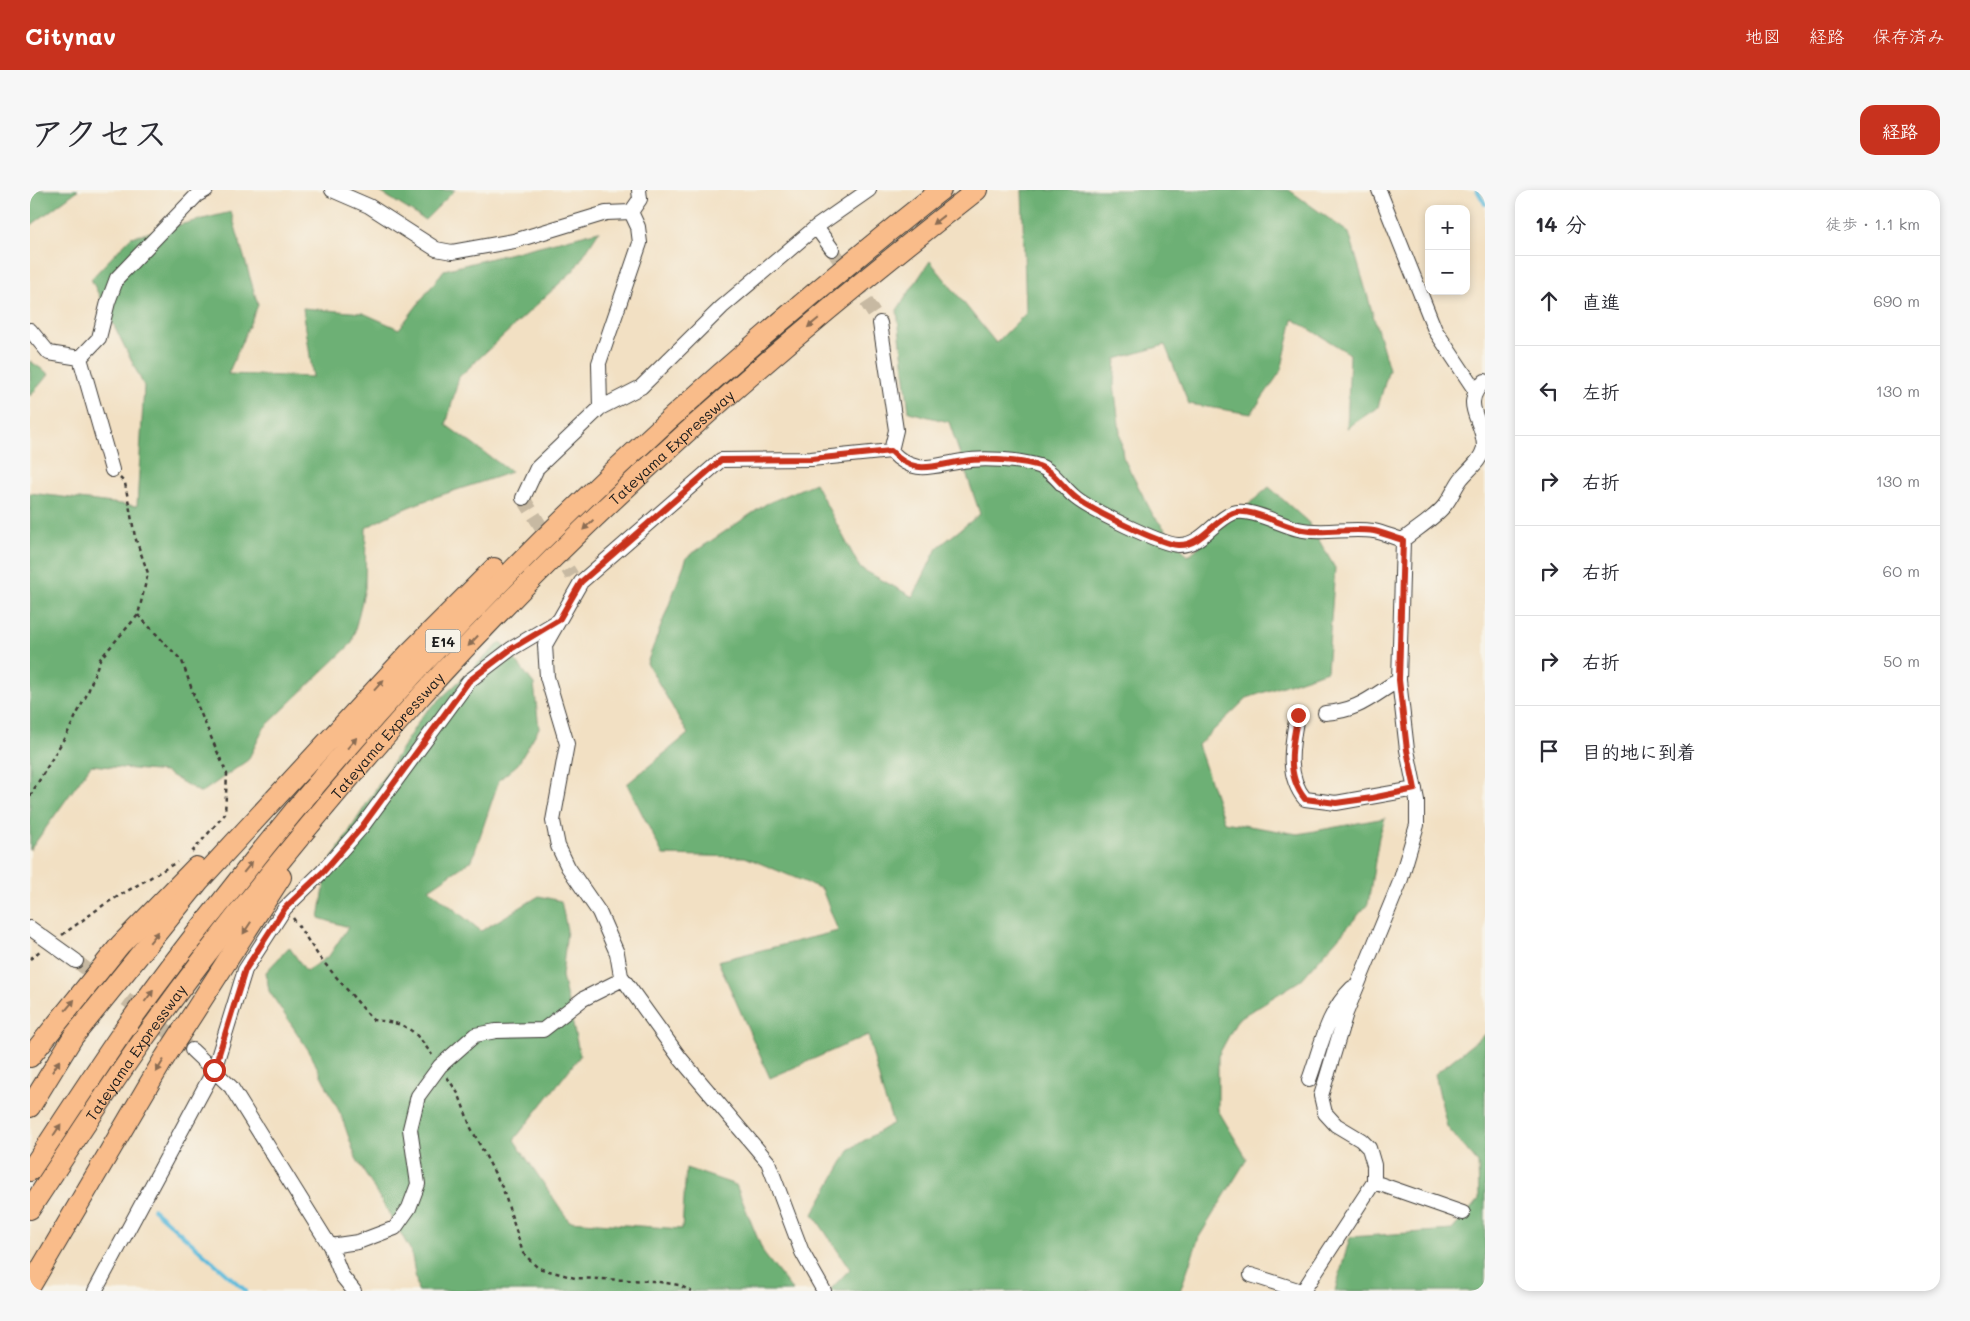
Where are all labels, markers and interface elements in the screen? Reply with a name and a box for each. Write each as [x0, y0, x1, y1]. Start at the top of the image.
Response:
text: Citynav [25, 20, 116, 51]
text: 地図 [1745, 24, 1781, 48]
text: 経路 [1809, 24, 1845, 48]
text: 保存済み [1873, 24, 1945, 48]
button: 経路 [1860, 105, 1940, 155]
text: アクセス [30, 109, 168, 155]
map controls [1425, 205, 1470, 295]
button: + [1425, 205, 1470, 250]
text: 14 分 [1535, 210, 1586, 237]
text: 徒歩 · 1.1 km [1825, 213, 1920, 234]
one-way arrow [931, 215, 945, 225]
button: − [1425, 250, 1470, 295]
icon: ahead [1535, 287, 1563, 315]
text: 直進 [1582, 289, 1620, 314]
text: 690 m [1873, 290, 1920, 311]
one-way arrow [807, 318, 820, 329]
icon: left [1535, 377, 1563, 405]
text: 左折 [1582, 379, 1620, 404]
text: 130 m [1876, 380, 1920, 401]
street label: Tateyama Expressway [604, 385, 738, 509]
icon: right [1535, 467, 1563, 495]
text: 右折 [1582, 469, 1620, 494]
text: 130 m [1876, 470, 1920, 491]
one-way arrow [582, 519, 594, 531]
icon: right [1535, 557, 1563, 585]
text: 右折 [1582, 559, 1620, 584]
text: 60 m [1883, 560, 1920, 581]
road number: E14 [426, 630, 460, 652]
one-way arrow [467, 634, 479, 646]
icon: right [1535, 647, 1563, 675]
text: 右折 [1582, 649, 1620, 674]
text: 50 m [1883, 650, 1920, 671]
street label: Tateyama Expressway [326, 667, 448, 803]
one-way arrow [373, 680, 385, 692]
route end [1287, 704, 1310, 727]
one-way arrow [346, 737, 358, 749]
icon: arrive [1535, 737, 1563, 765]
text: 目的地に到着 [1582, 739, 1696, 764]
one-way arrow [242, 861, 253, 874]
one-way arrow [242, 922, 252, 935]
one-way arrow [149, 930, 160, 943]
street label: Tateyama Expressway [81, 980, 191, 1125]
one-way arrow [144, 989, 154, 1003]
one-way arrow [65, 999, 76, 1012]
one-way arrow [51, 1059, 60, 1072]
one-way arrow [155, 1059, 164, 1072]
route start [203, 1059, 226, 1082]
one-way arrow [52, 1123, 62, 1137]

